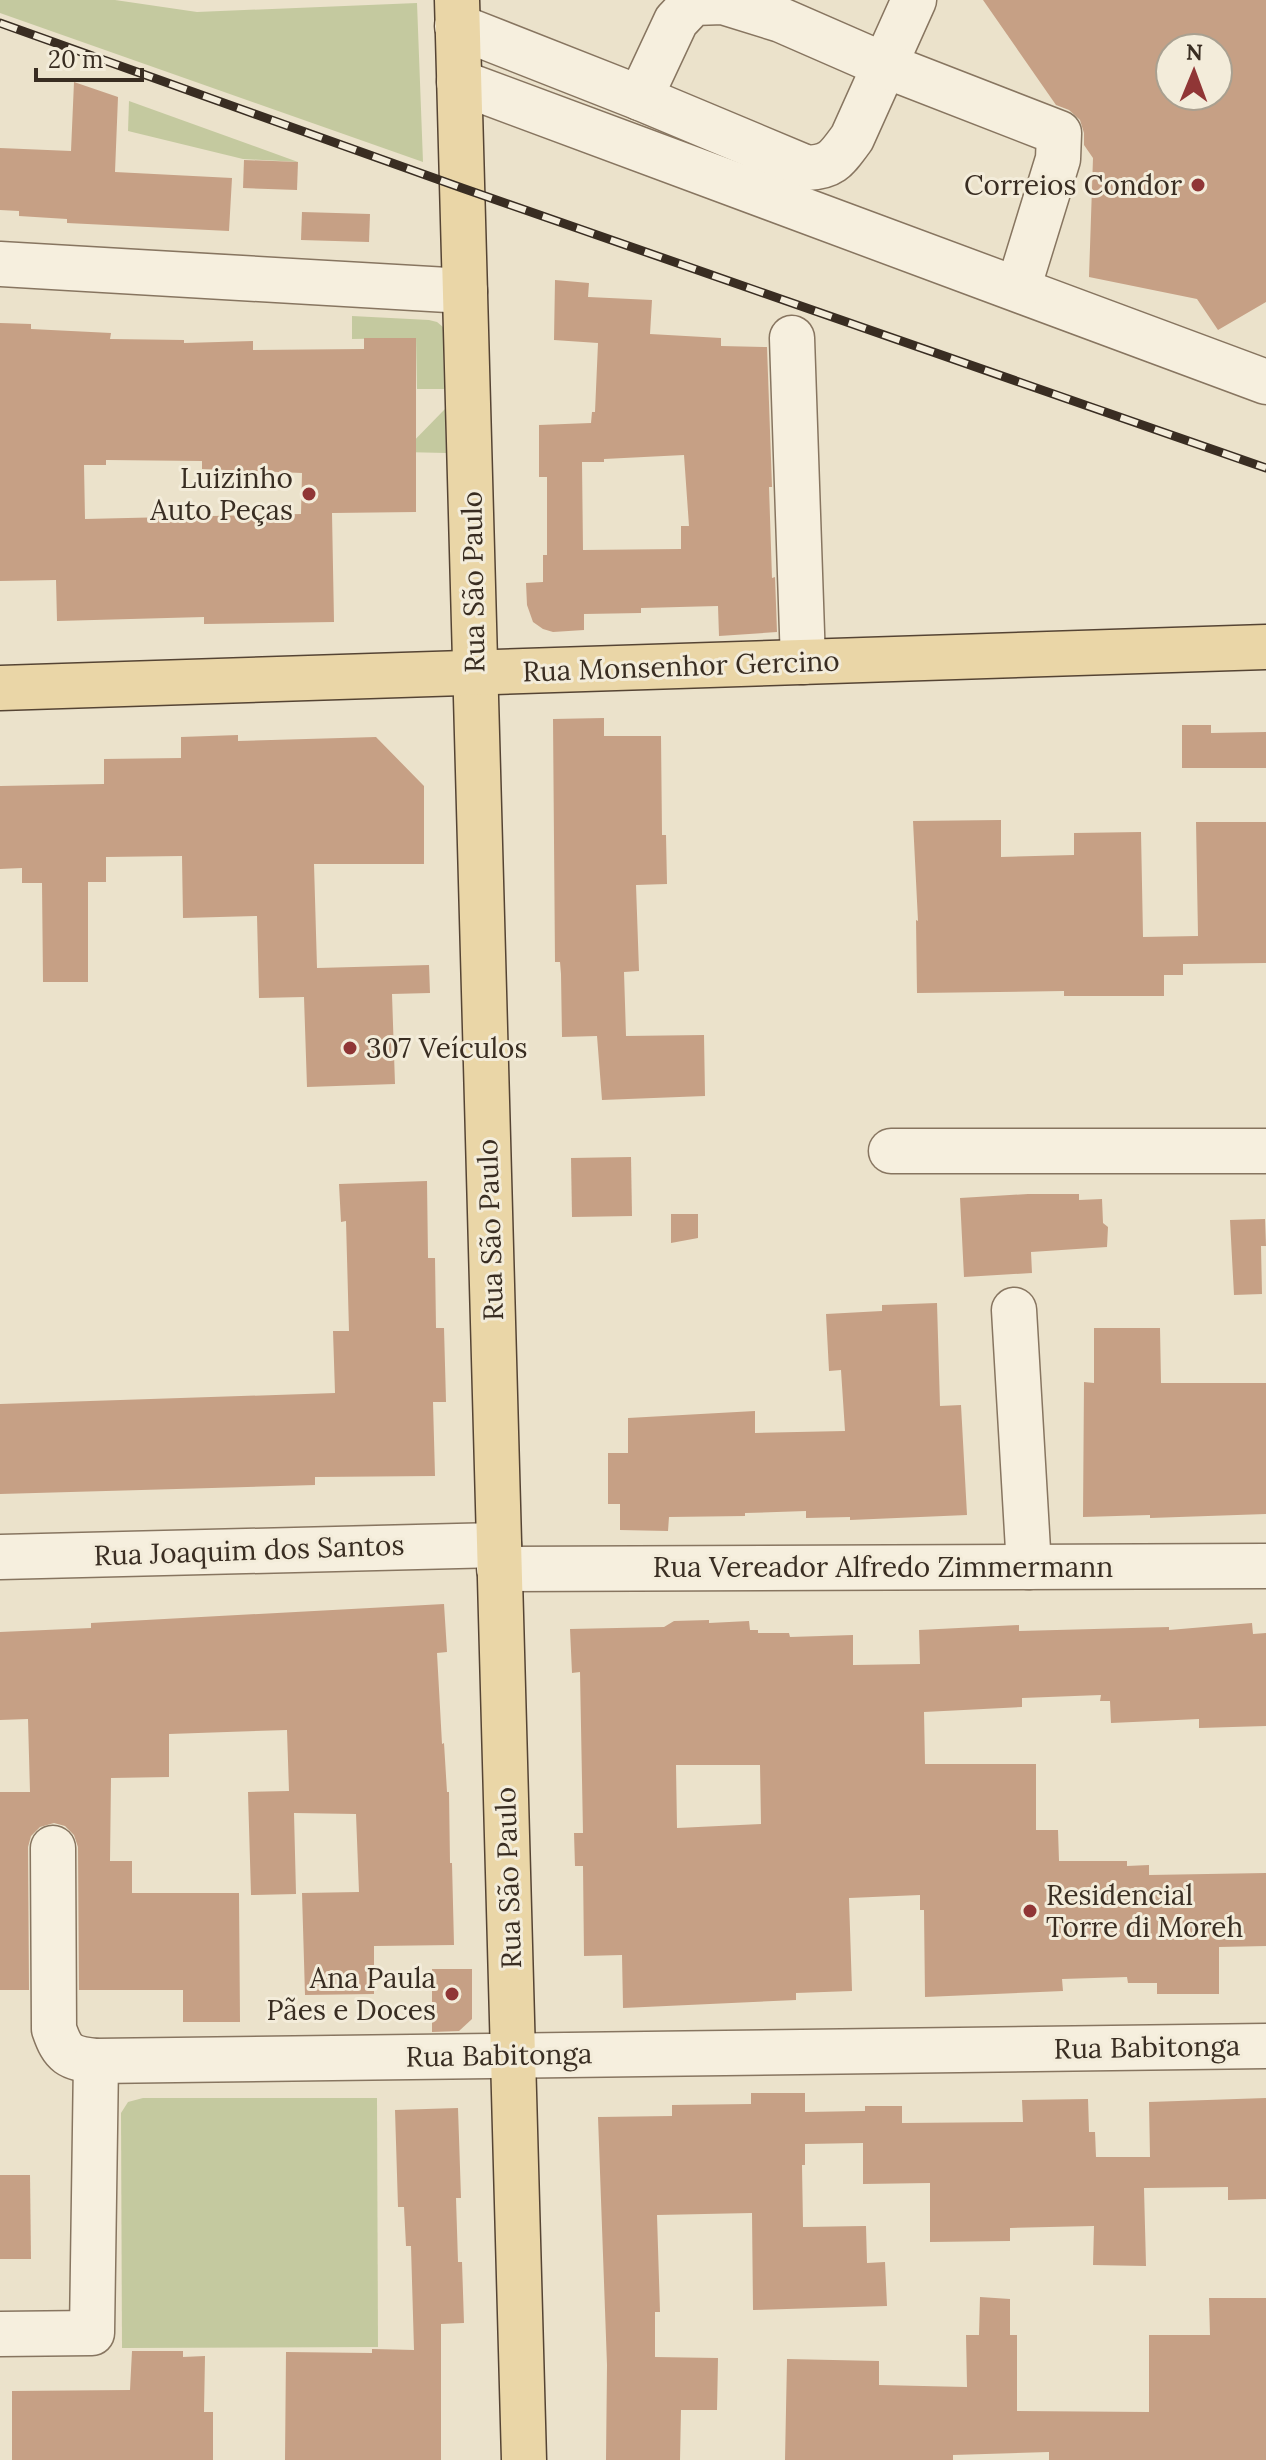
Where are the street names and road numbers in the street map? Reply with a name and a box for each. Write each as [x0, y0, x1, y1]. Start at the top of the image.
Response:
street label: Rua São Paulo [453, 491, 493, 673]
street label: Rua Monsenhor Gercino [522, 642, 840, 690]
street label: Rua São Paulo [469, 1138, 511, 1322]
street label: Rua Joaquim dos Santos [93, 1527, 405, 1573]
street label: Rua Vereador Alfredo Zimmermann [653, 1549, 1113, 1585]
street label: Rua São Paulo [487, 1786, 529, 1970]
street label: Rua Babitonga [1053, 2027, 1241, 2067]
street label: Rua Babitonga [405, 2035, 593, 2075]

